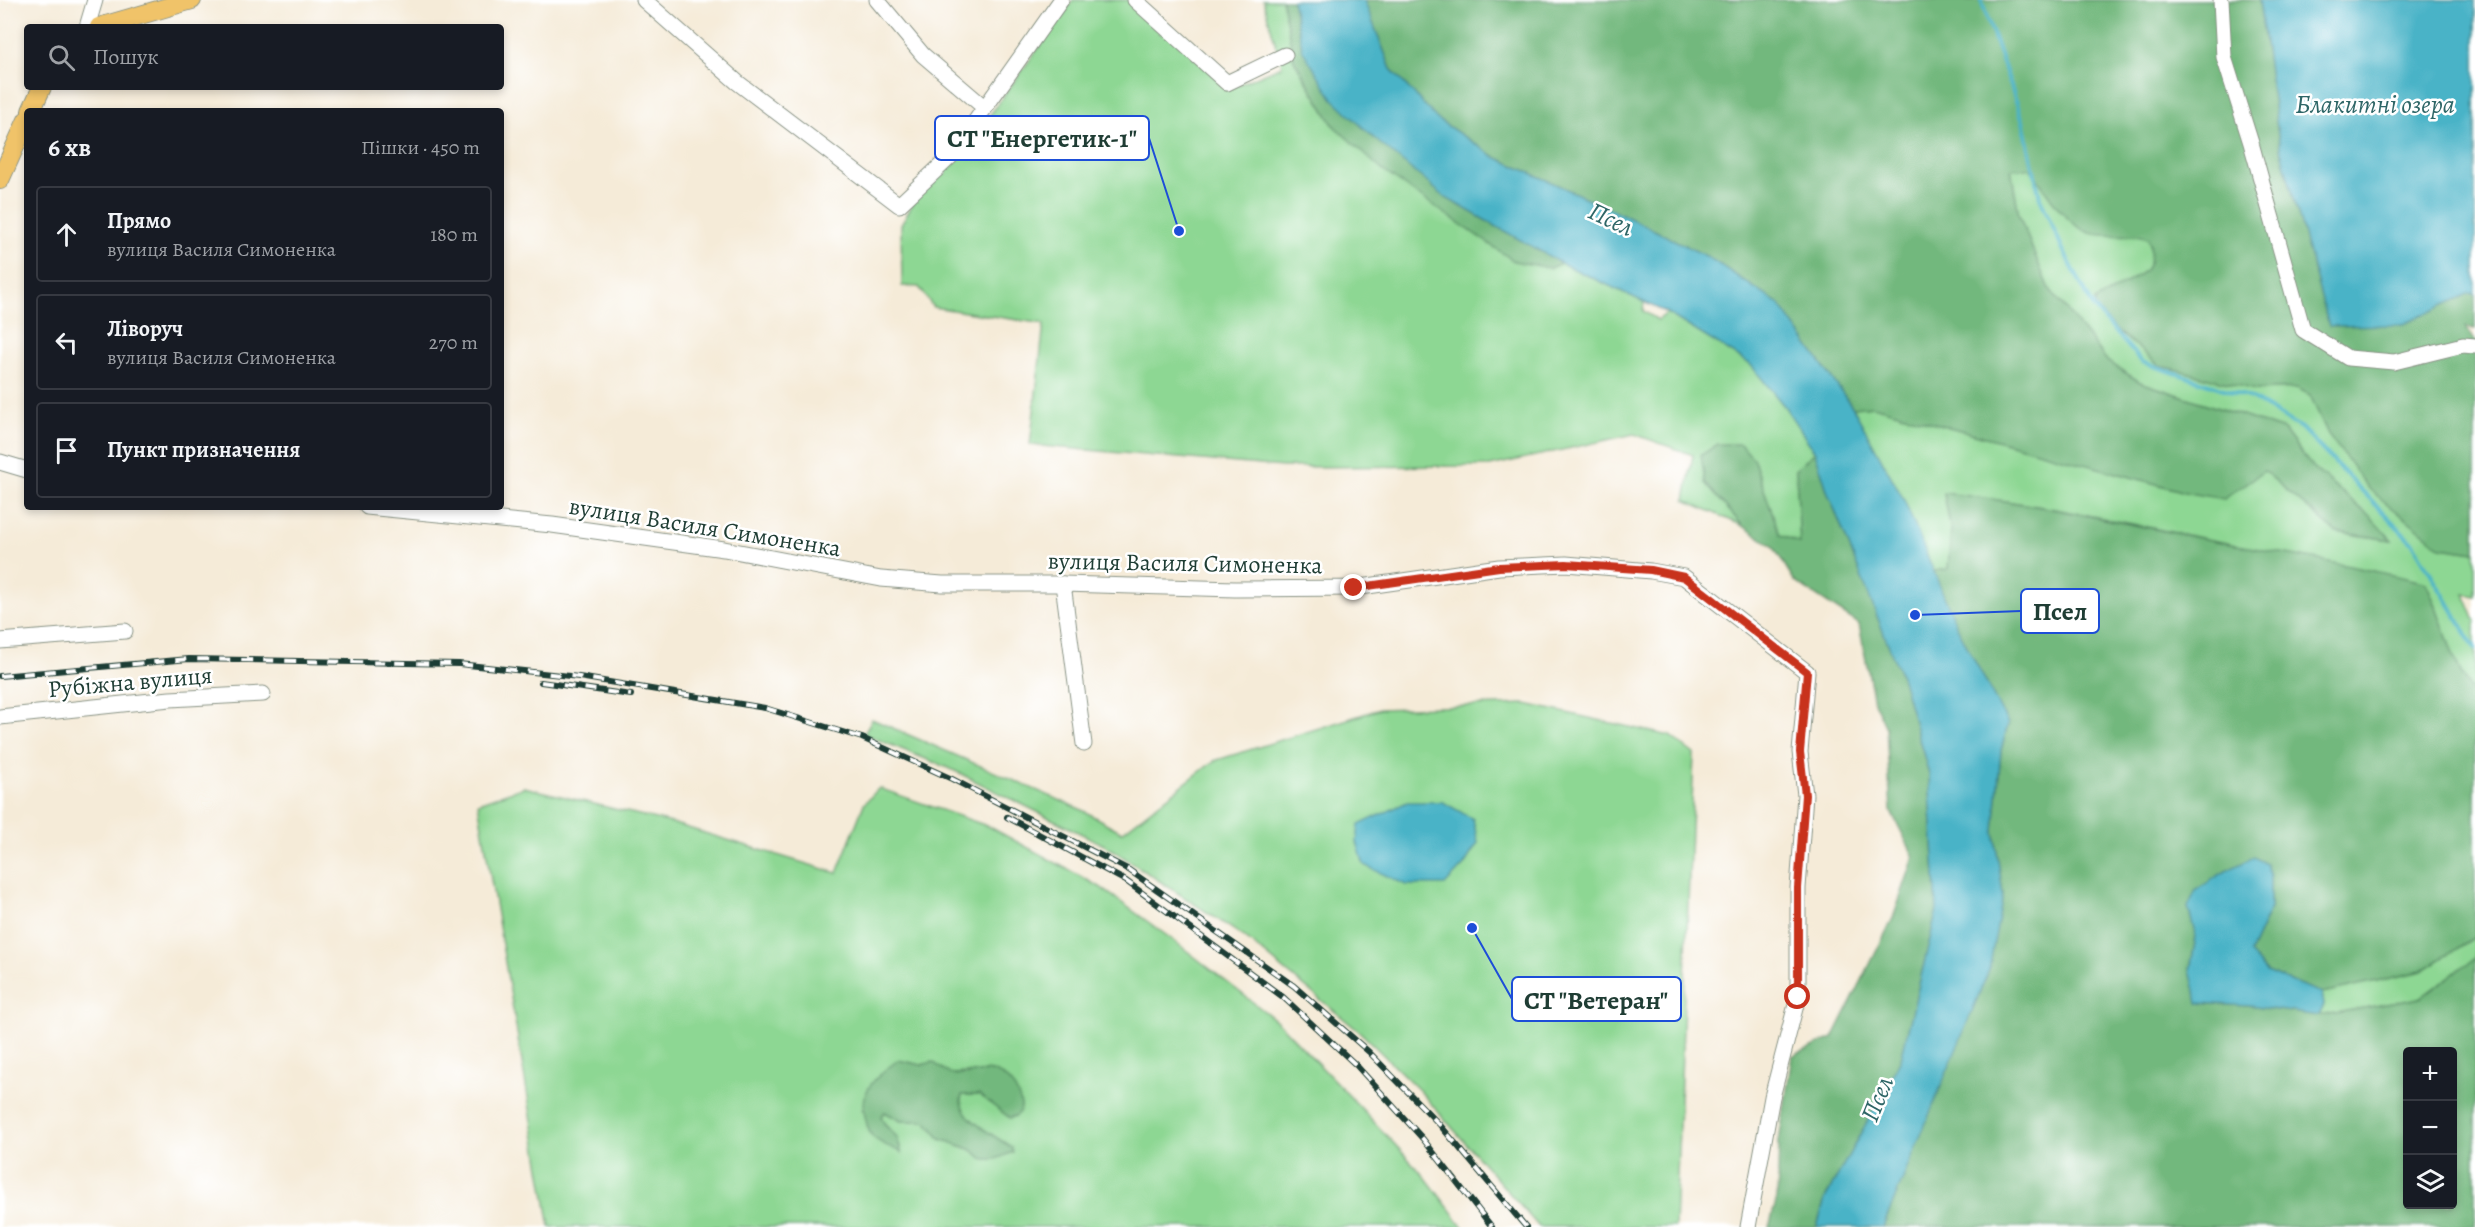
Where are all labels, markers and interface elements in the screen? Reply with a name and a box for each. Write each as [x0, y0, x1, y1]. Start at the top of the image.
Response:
search box [24, 24, 504, 90]
icon: search [45, 41, 78, 74]
text: Пошук [93, 42, 159, 72]
water label: Блакитні озера [2295, 87, 2455, 122]
callout: СТ "Енергетик-1" [935, 116, 1149, 160]
text: СТ "Енергетик-1" [947, 121, 1137, 156]
text: 6 хв [48, 130, 91, 165]
text: Пішки · 450 m [361, 134, 480, 161]
water label: Псел [1583, 193, 1640, 245]
text: Прямо [107, 206, 171, 236]
icon: ahead [50, 218, 83, 251]
text: 180 m [430, 221, 478, 248]
text: вулиця Василя Симоненка [107, 236, 336, 263]
text: Ліворуч [107, 314, 183, 344]
icon: left [50, 326, 83, 359]
text: 270 m [429, 329, 478, 356]
text: вулиця Василя Симоненка [107, 344, 336, 371]
icon: arrive [50, 434, 83, 467]
text: Пункт призначення [107, 435, 300, 465]
street label: вулиця Василя Симоненка [567, 490, 843, 564]
street label: вулиця Василя Симоненка [1047, 545, 1323, 581]
route end [1340, 574, 1366, 600]
callout: Псел [2021, 589, 2099, 633]
text: Псел [2033, 594, 2087, 629]
street label: Рубіжна вулиця [47, 659, 213, 705]
callout: СТ "Ветеран" [1512, 977, 1681, 1021]
text: СТ "Ветеран" [1524, 983, 1668, 1018]
route start [1784, 983, 1810, 1009]
map controls [2403, 1047, 2457, 1209]
button: + [2403, 1047, 2457, 1101]
water label: Псел [1852, 1070, 1902, 1127]
button: − [2403, 1101, 2457, 1155]
button: layers [2403, 1155, 2457, 1209]

